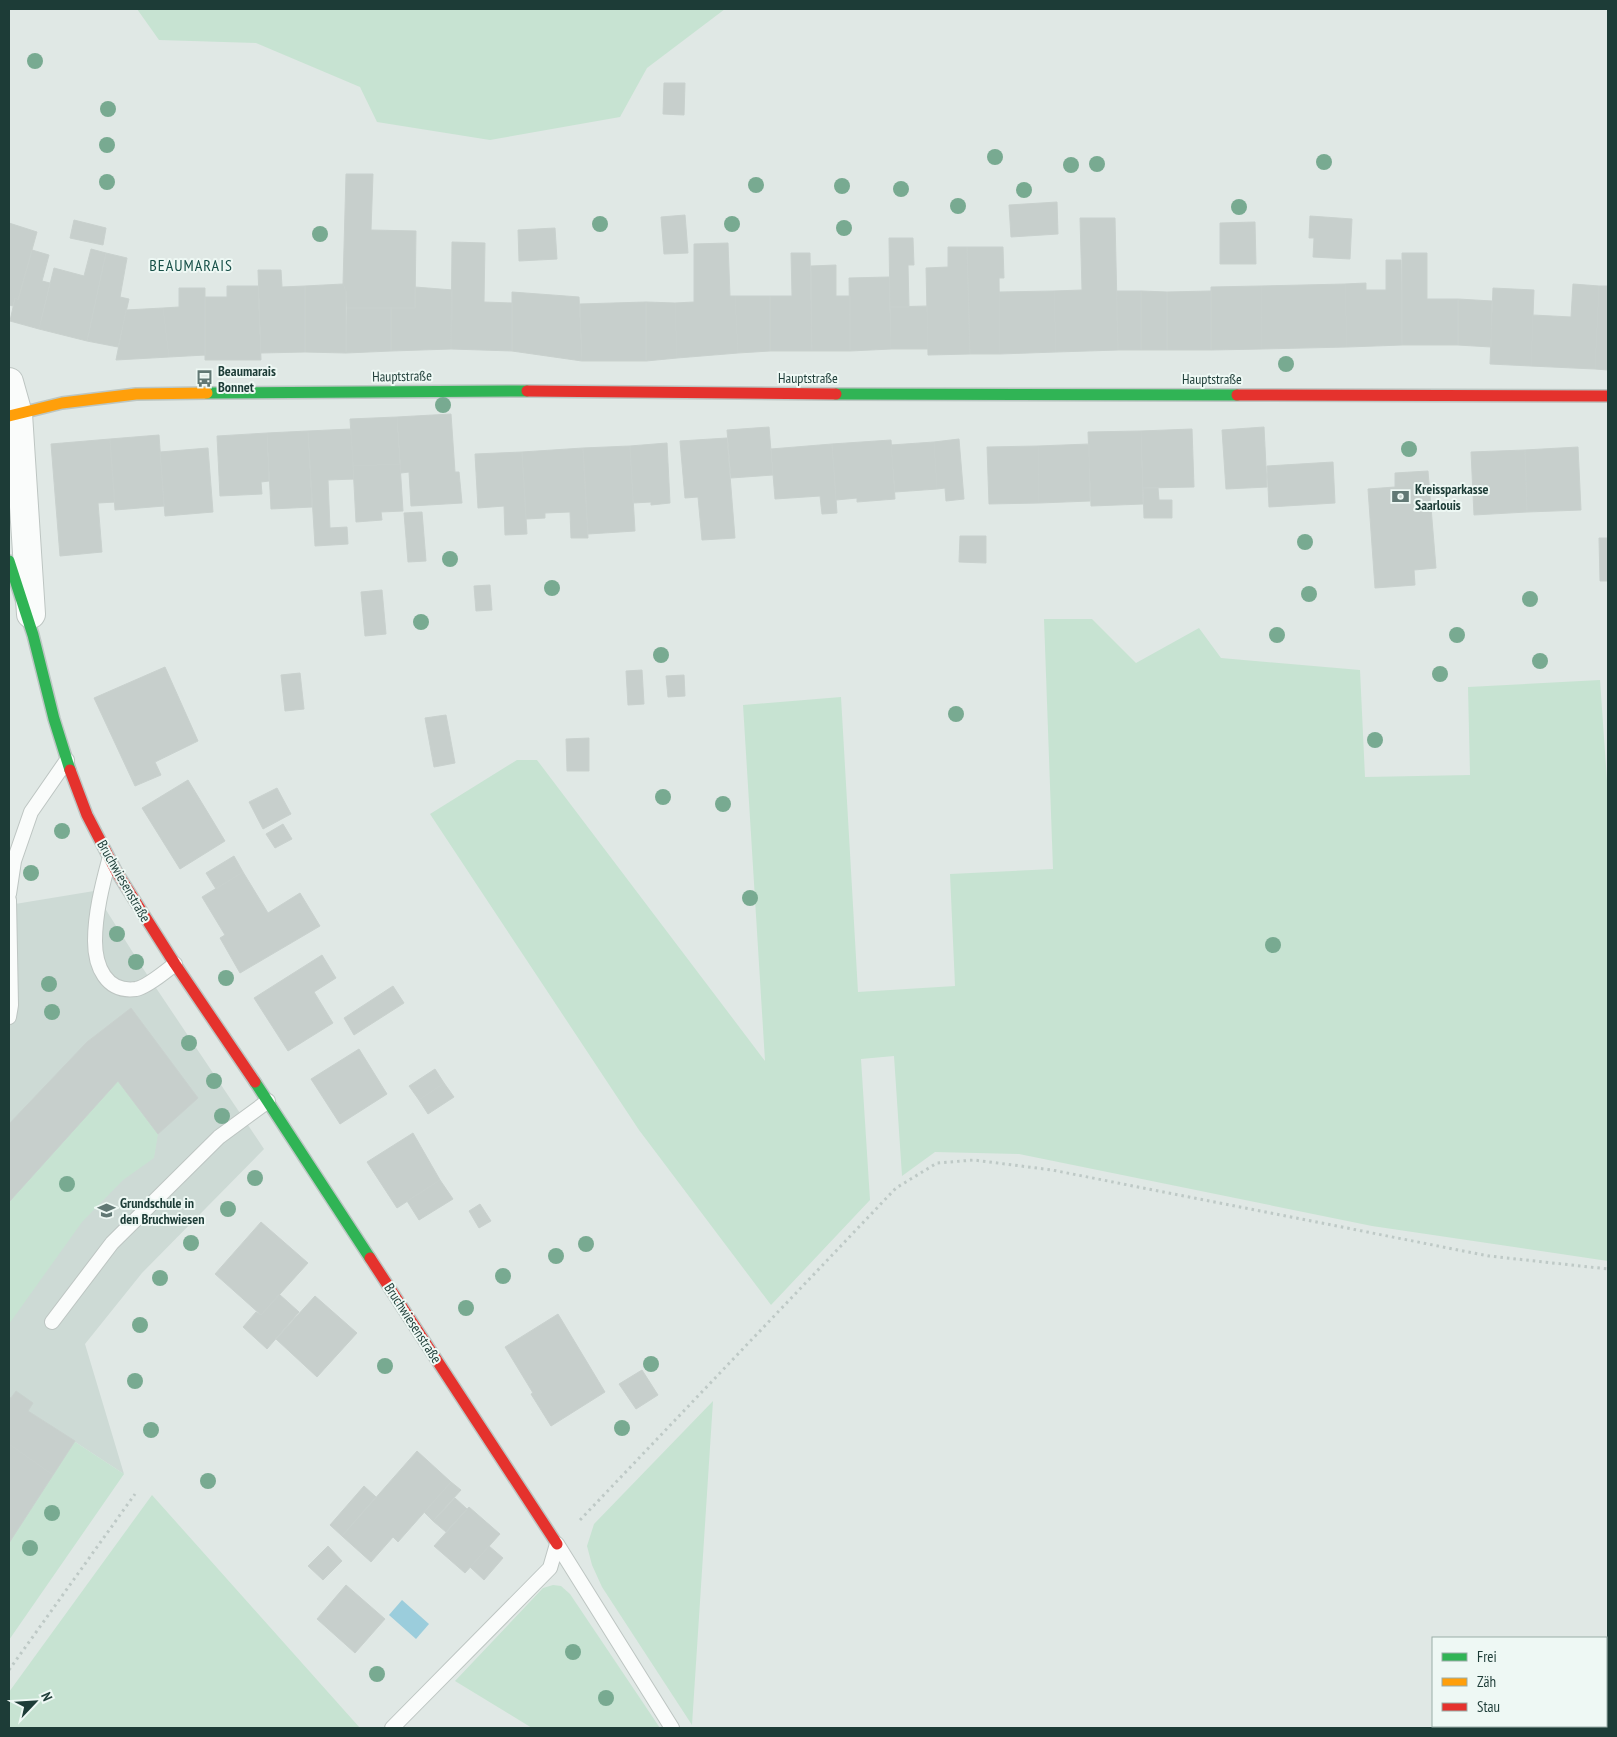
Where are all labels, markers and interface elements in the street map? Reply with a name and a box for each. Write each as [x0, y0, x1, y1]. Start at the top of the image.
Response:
district label: BEAUMARAIS [149, 255, 233, 275]
place label: Beaumarais Bonnet [218, 362, 276, 396]
street label: Hauptstraße [372, 366, 432, 386]
bus stop icon: Beaumarais Bonnet [194, 369, 214, 389]
street label: Hauptstraße [778, 369, 838, 387]
street label: Hauptstraße [1182, 370, 1242, 388]
place label: Kreissparkasse Saarlouis [1415, 480, 1489, 514]
bank icon: Kreissparkasse Saarlouis [1391, 487, 1411, 507]
street label: Bruchwiesenstraße [93, 837, 155, 926]
place label: Grundschule in den Bruchwiesen [120, 1194, 204, 1228]
school or university icon: Grundschule in den Bruchwiesen [96, 1201, 116, 1221]
street label: Bruchwiesenstraße [380, 1280, 446, 1367]
legend [1432, 1637, 1607, 1727]
text: Frei [1477, 1647, 1497, 1666]
text: Zäh [1477, 1672, 1496, 1691]
north arrow [10, 1677, 60, 1727]
text: N [37, 1689, 57, 1704]
text: Stau [1477, 1697, 1500, 1716]

